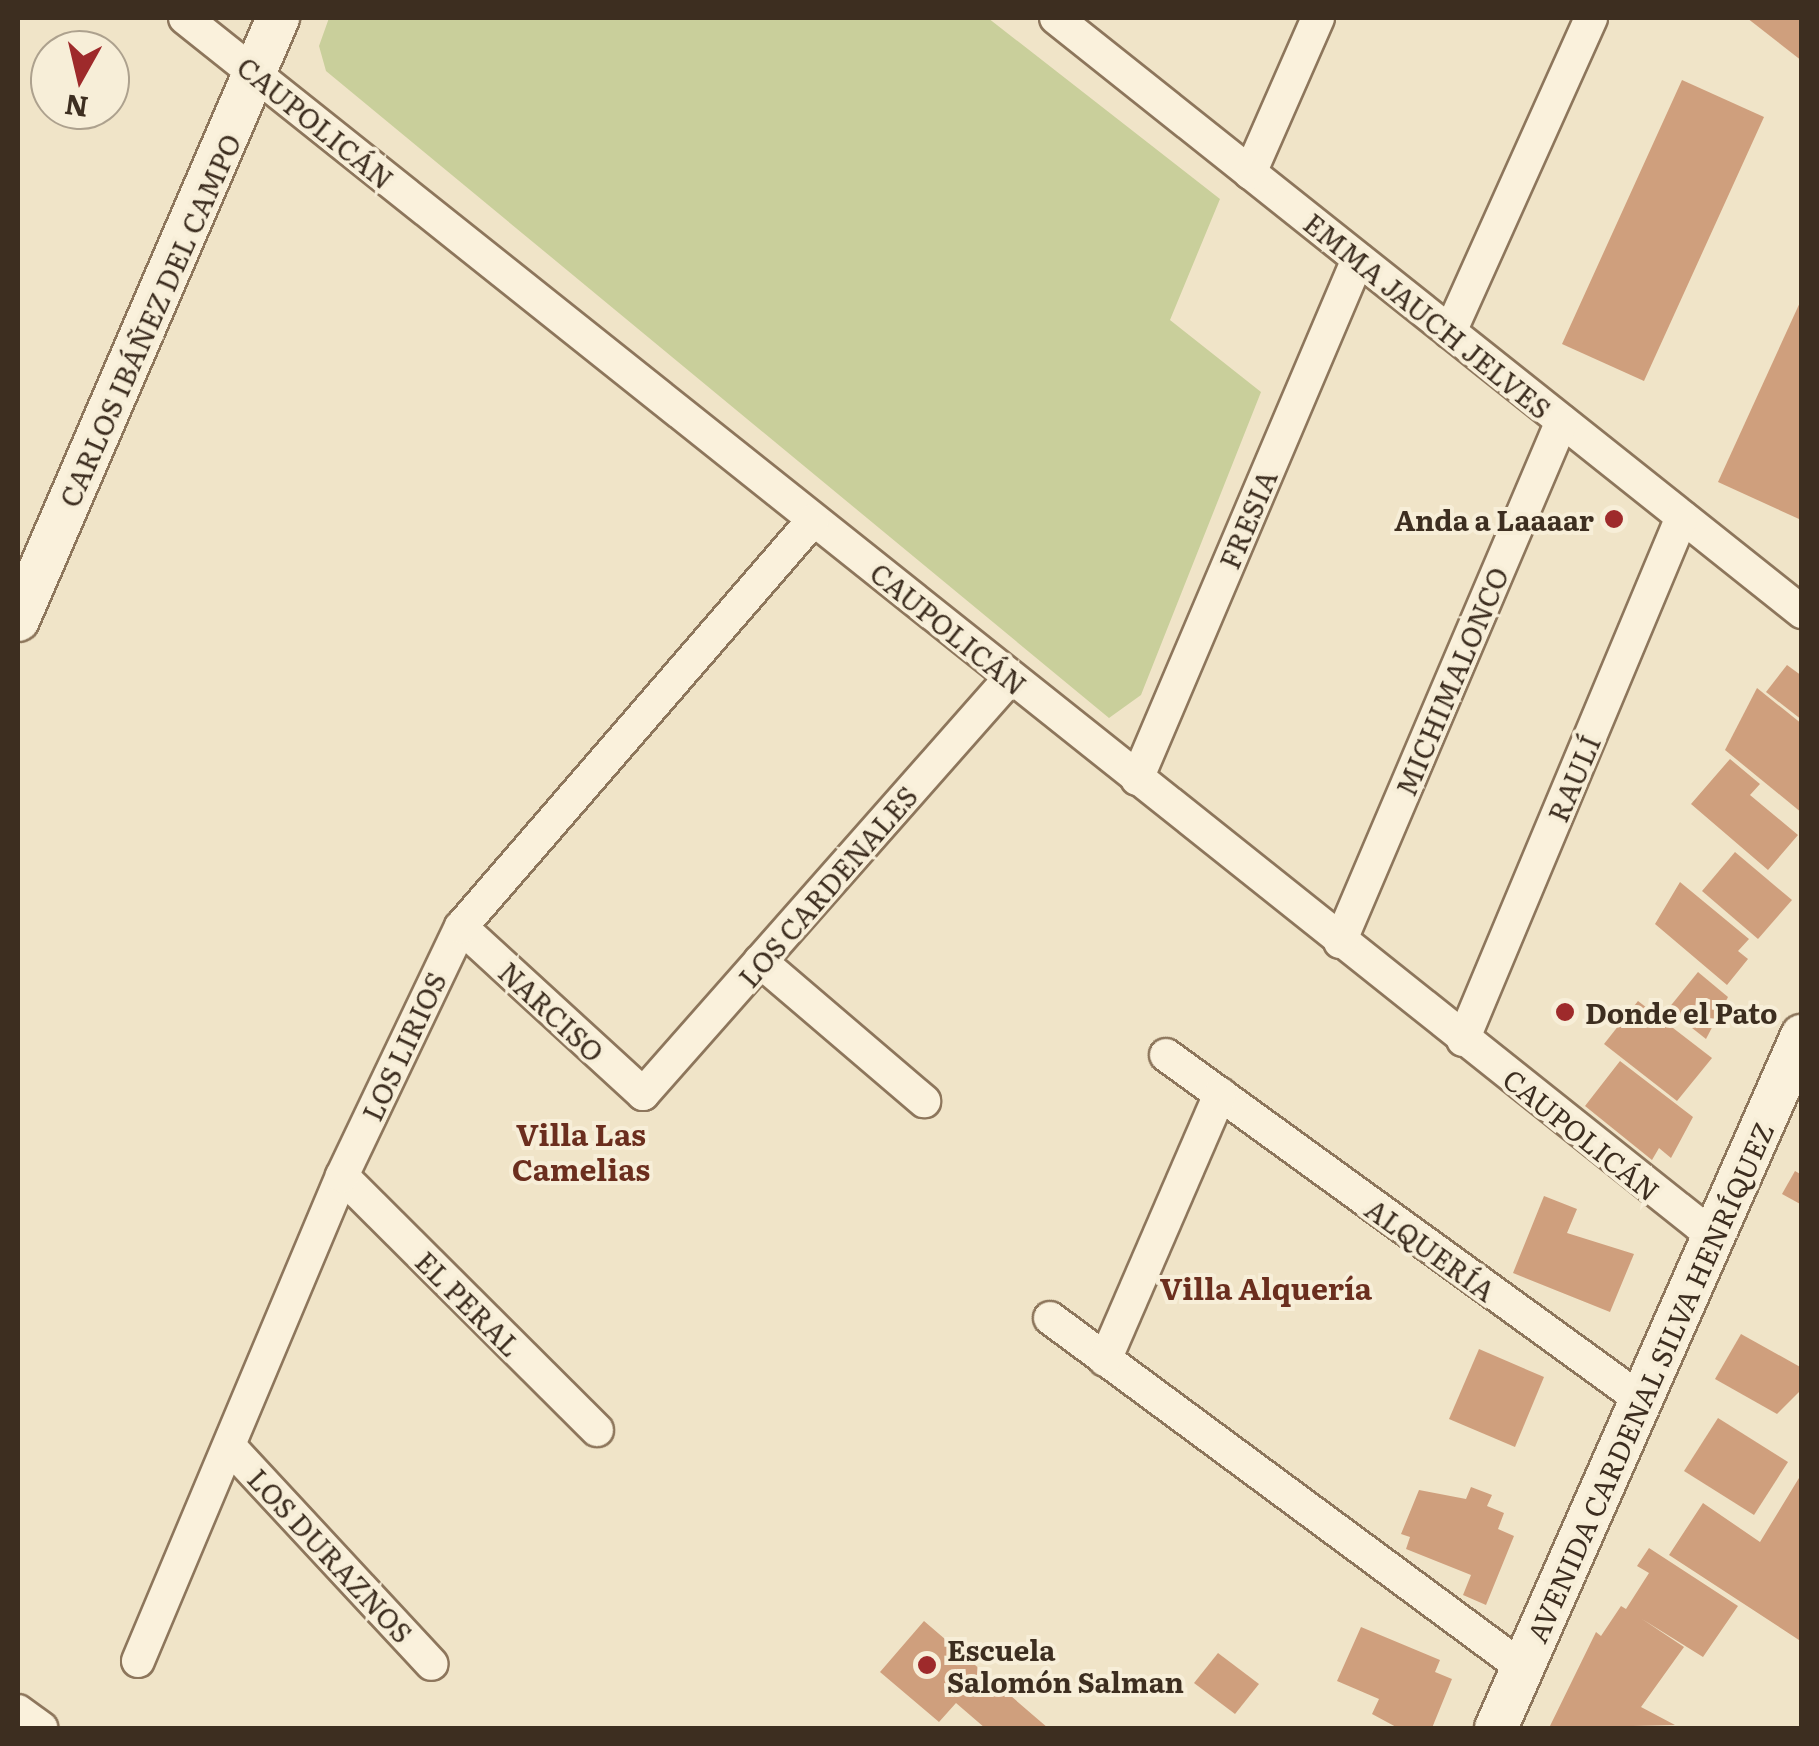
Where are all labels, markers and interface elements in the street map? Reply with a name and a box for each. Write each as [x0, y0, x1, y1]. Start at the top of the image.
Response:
north arrow [30, 30, 130, 130]
street label: CAUPOLICÁN [231, 49, 401, 195]
text: N [62, 85, 91, 130]
street label: CARLOS IBÁÑEZ DEL CAMPO [51, 128, 247, 512]
street label: EMMA JAUCH JELVES [1298, 205, 1558, 425]
street label: FRESIA [1211, 465, 1283, 573]
place label: Anda a Laaaar [1394, 502, 1594, 536]
marker: Anda a Laaaar [1603, 508, 1625, 530]
street label: CAUPOLICÁN [864, 555, 1034, 701]
street label: MICHIMALONCO [1388, 562, 1514, 800]
street label: RAULÍ [1540, 730, 1606, 826]
street label: LOS CARDENALES [731, 779, 923, 993]
street label: NARCISO [493, 954, 611, 1068]
street label: LOS LIRIOS [354, 966, 452, 1126]
place label: Donde el Pato [1585, 995, 1777, 1029]
marker: Donde el Pato [1554, 1001, 1576, 1023]
street label: CAUPOLICÁN [1497, 1061, 1667, 1207]
district label: Villa Las Camelias [512, 1115, 650, 1186]
street label: AVENIDA CARDENAL SILVA HENRÍQUEZ [1519, 1117, 1779, 1647]
street label: ALQUERÍA [1360, 1191, 1502, 1307]
street label: EL PERAL [410, 1244, 528, 1362]
district label: Villa Alquería [1160, 1269, 1372, 1305]
street label: LOS DURAZNOS [242, 1461, 420, 1649]
place label: Escuela Salomón Salman [947, 1632, 1184, 1698]
marker: Escuela Salomón Salman [916, 1654, 938, 1676]

